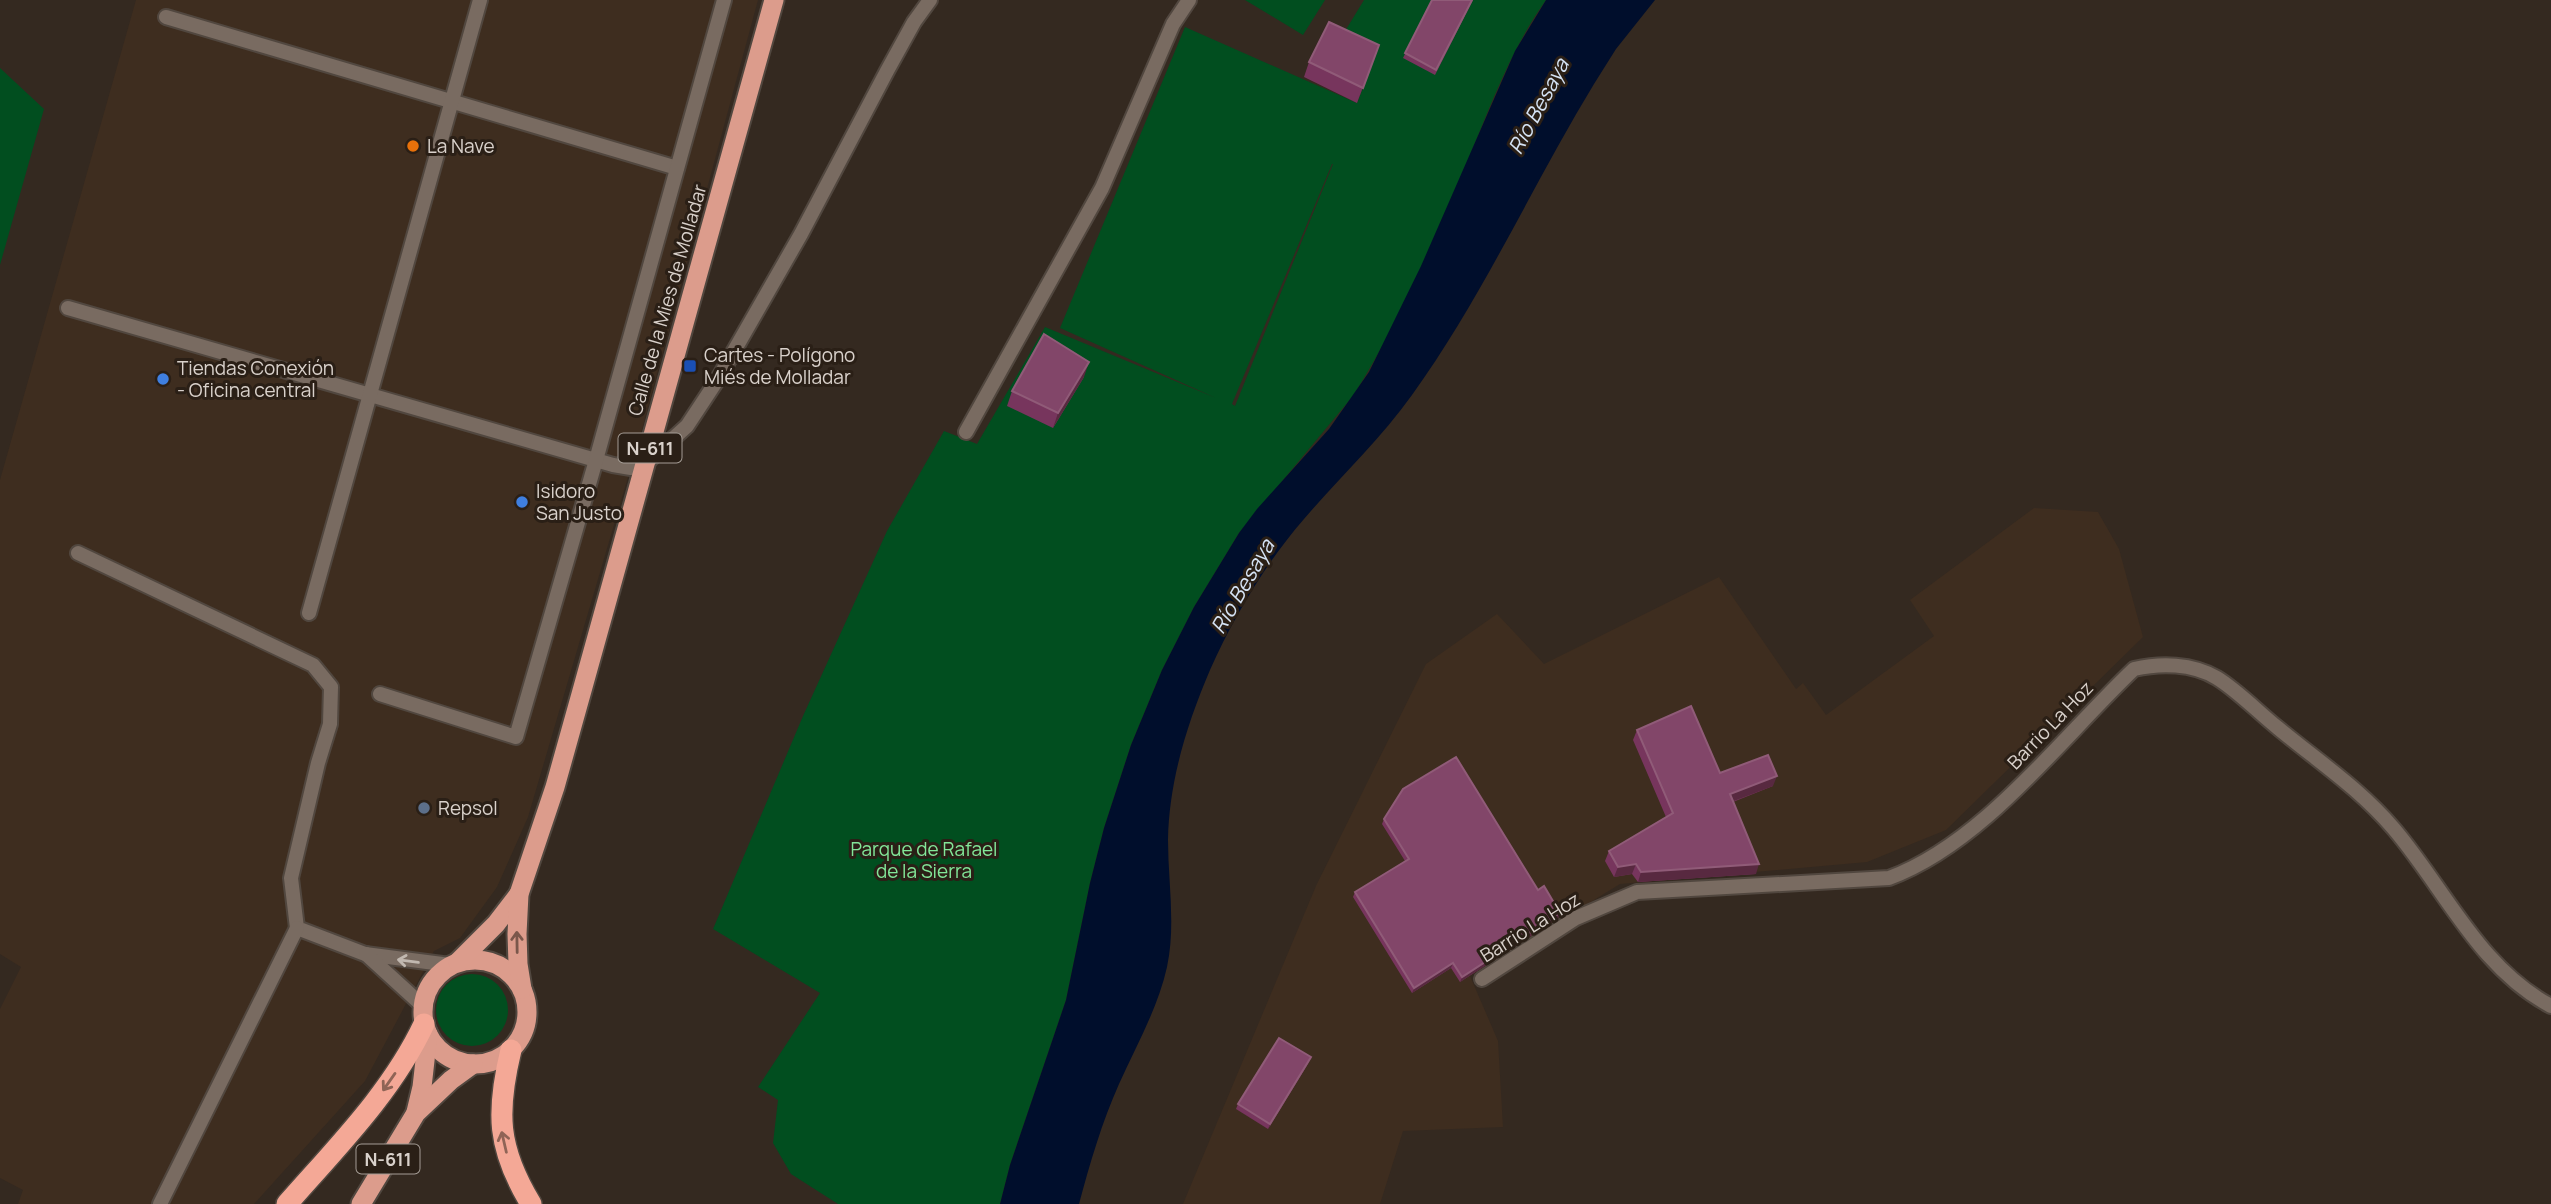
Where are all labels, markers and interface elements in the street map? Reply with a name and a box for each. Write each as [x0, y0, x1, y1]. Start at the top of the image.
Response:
water label: Río Besaya [1501, 52, 1575, 159]
place label: La Nave [427, 133, 495, 159]
marker: La Nave [405, 138, 421, 154]
street label: Calle de la Mies de Molladar [621, 181, 713, 419]
place label: Cartes - Polígono Miés de Molladar [704, 342, 855, 390]
place label: Tiendas Conexión - Oficina central [177, 355, 334, 403]
marker: Cartes - Polígono Miés de Molladar [682, 358, 698, 374]
marker: Tiendas Conexión - Oficina central [155, 371, 171, 387]
road number: N-611 [618, 434, 682, 462]
place label: Isidoro San Justo [536, 478, 622, 526]
marker: Isidoro San Justo [514, 494, 530, 510]
water label: Río Besaya [1204, 533, 1281, 638]
street label: Barrio La Hoz [2001, 675, 2099, 775]
place label: Repsol [438, 795, 498, 821]
marker: Repsol [416, 800, 432, 816]
park label: Parque de Rafael de la Sierra [850, 836, 998, 884]
street label: Barrio La Hoz [1475, 886, 1585, 968]
one-way arrow [510, 931, 524, 954]
one-way arrow [397, 954, 420, 967]
one-way arrow [382, 1072, 397, 1091]
one-way arrow [497, 1131, 510, 1153]
road number: N-611 [356, 1144, 420, 1174]

